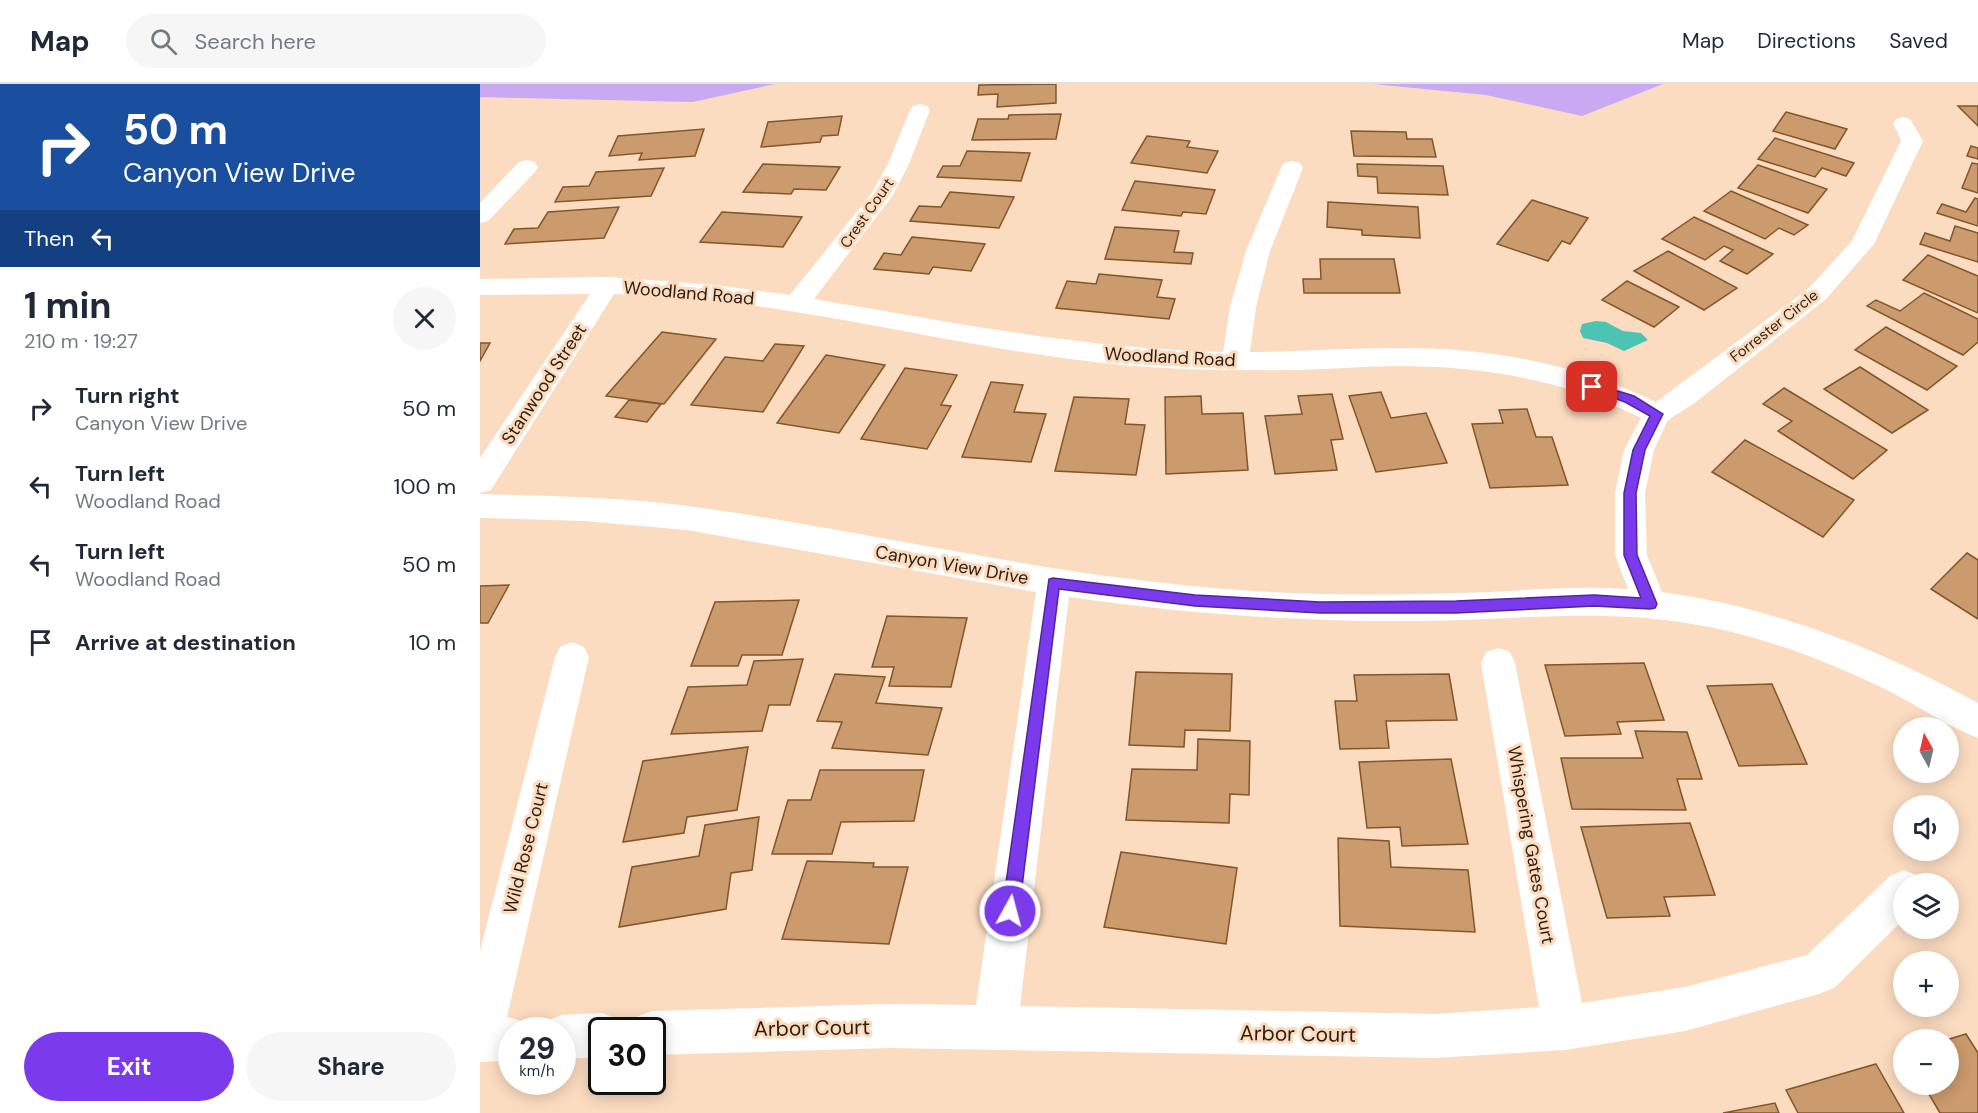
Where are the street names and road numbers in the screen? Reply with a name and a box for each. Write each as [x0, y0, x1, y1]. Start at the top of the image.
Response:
street label: Crest Court [835, 174, 899, 252]
street label: Woodland Road [623, 275, 755, 311]
street label: Forrester Circle [1726, 285, 1822, 367]
street label: Stanwood Street [496, 319, 592, 449]
street label: Woodland Road [1104, 342, 1236, 372]
street label: Canyon View Drive [874, 540, 1030, 590]
street label: Whispering Gates Court [1502, 744, 1560, 946]
street label: Wild Rose Court [498, 780, 554, 916]
street label: Arbor Court [754, 1013, 870, 1043]
street label: Arbor Court [1240, 1019, 1356, 1049]

